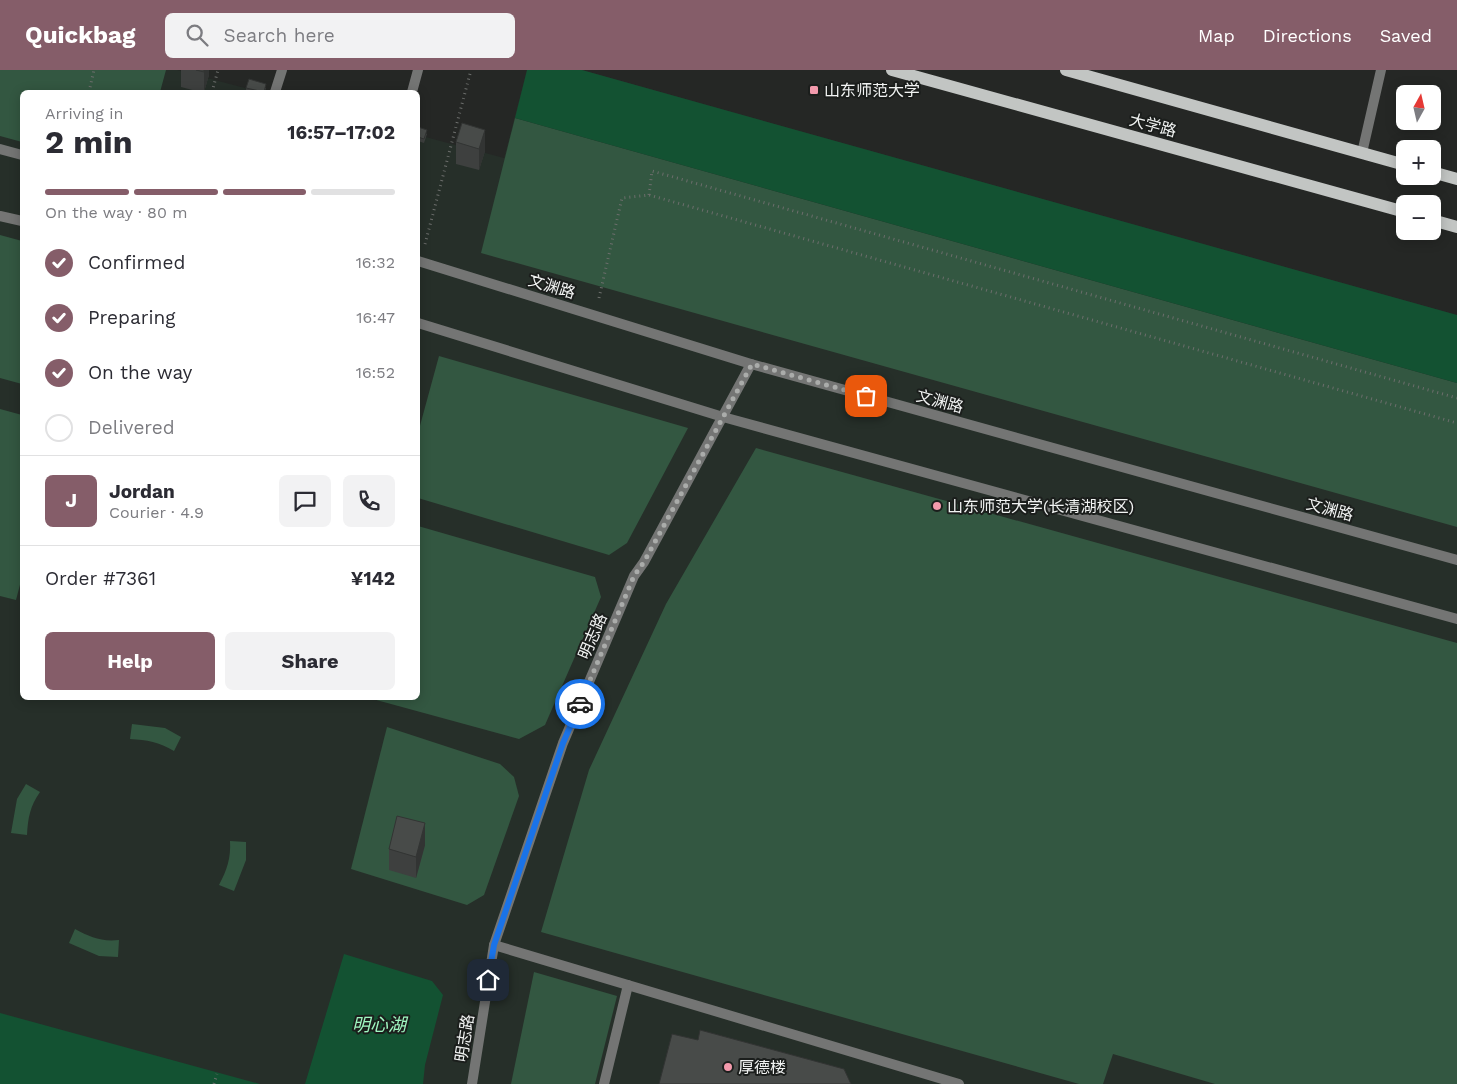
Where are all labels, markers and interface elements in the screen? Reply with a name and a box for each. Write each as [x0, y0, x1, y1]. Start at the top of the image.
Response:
search box [165, 13, 515, 58]
text: Quickbag [25, 21, 135, 49]
icon: search [183, 21, 211, 49]
text: Search here [223, 24, 335, 47]
text: Map [1198, 25, 1235, 46]
text: Directions [1263, 25, 1352, 46]
text: Saved [1380, 25, 1432, 46]
place label: 山东师范大学 [824, 81, 920, 100]
marker: 山东师范大学 [808, 84, 820, 96]
north arrow [1396, 85, 1441, 130]
map controls [1396, 85, 1441, 240]
text: Arriving in [45, 104, 123, 123]
street label: 大学路 [1127, 110, 1179, 141]
text: 16:57–17:02 [287, 121, 395, 144]
text: 2 min [45, 123, 133, 161]
button: + [1396, 140, 1441, 185]
button: − [1396, 195, 1441, 240]
text: On the way · 80 m [45, 203, 188, 222]
icon: check [45, 249, 73, 277]
text: Confirmed [88, 251, 185, 274]
text: 16:32 [356, 253, 395, 272]
street label: 文渊路 [526, 270, 578, 303]
icon: check [45, 304, 73, 332]
text: Preparing [88, 306, 175, 329]
text: 16:47 [356, 308, 395, 327]
icon: check [45, 359, 73, 387]
text: On the way [88, 361, 192, 384]
text: 16:52 [356, 363, 395, 382]
pin [845, 375, 887, 417]
icon: bag [852, 382, 880, 410]
street label: 文渊路 [914, 386, 966, 417]
text: Delivered [88, 416, 175, 439]
button: chat [279, 475, 331, 527]
button: phone [343, 475, 395, 527]
text: Jordan [109, 480, 175, 503]
text: J [65, 489, 77, 512]
street label: 文渊路 [1304, 494, 1356, 525]
place label: 山东师范大学(长清湖校区) [947, 497, 1134, 516]
marker: 山东师范大学(长清湖校区) [931, 500, 943, 512]
text: Courier · 4.9 [109, 503, 204, 522]
text: Order #7361 [45, 567, 156, 590]
text: ¥142 [351, 567, 395, 590]
street label: 明志路 [574, 610, 611, 662]
button: Help [45, 632, 215, 690]
button: Share [225, 632, 395, 690]
courier [555, 679, 605, 729]
icon: car [566, 690, 594, 718]
pin [467, 959, 509, 1001]
icon: home [474, 966, 502, 994]
street label: 明志路 [451, 1013, 478, 1063]
water label: 明心湖 [352, 1014, 409, 1035]
place label: 厚德楼 [738, 1058, 786, 1077]
marker: 厚德楼 [722, 1061, 734, 1073]

